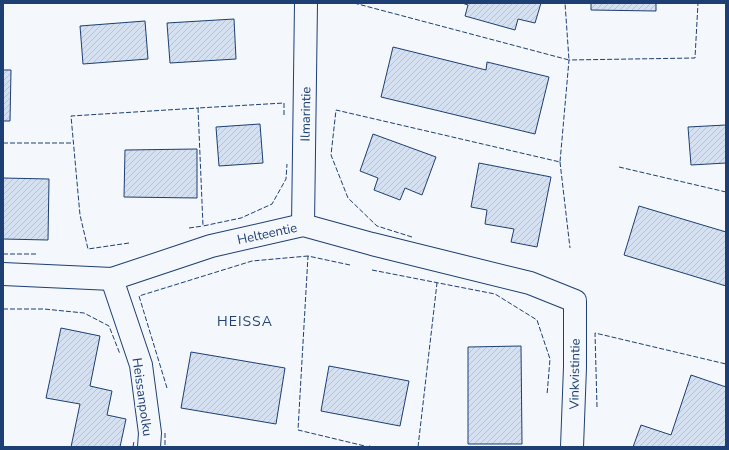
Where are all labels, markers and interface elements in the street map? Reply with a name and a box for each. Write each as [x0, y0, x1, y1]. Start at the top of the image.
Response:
street label: Ilmarintie [297, 86, 315, 142]
street label: Helteentie [236, 219, 299, 249]
district label: HEISSA [217, 312, 273, 331]
street label: Vinkvistintie [565, 338, 585, 411]
street label: Heissanpolku [128, 357, 156, 438]

